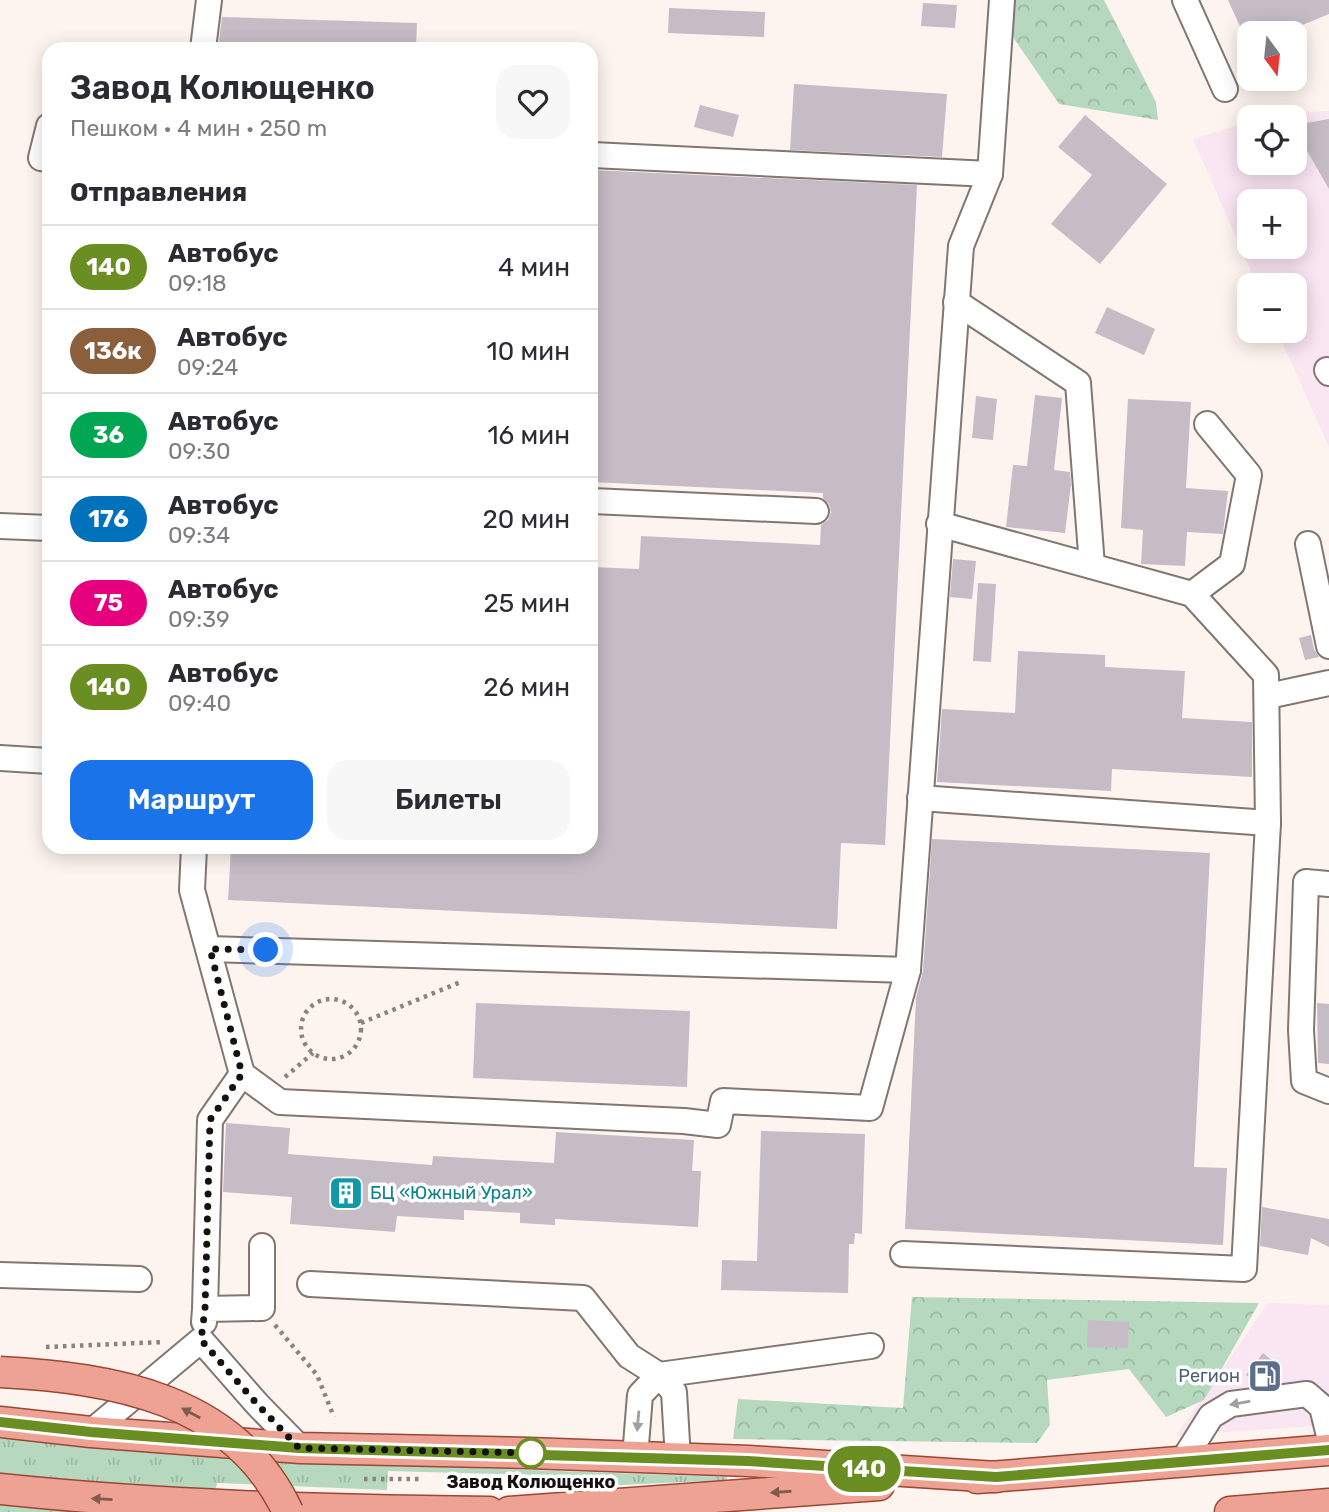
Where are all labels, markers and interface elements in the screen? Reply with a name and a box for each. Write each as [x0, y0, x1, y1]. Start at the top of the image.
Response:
north arrow [1237, 21, 1307, 91]
map controls [1237, 21, 1307, 343]
button: heart [496, 65, 570, 139]
text: Завод Колющенко [70, 68, 375, 107]
button: locate [1237, 105, 1307, 175]
text: Пешком · 4 мин · 250 m [70, 114, 327, 142]
text: Отправления [70, 177, 247, 208]
button: + [1237, 189, 1307, 259]
text: Автобус [168, 238, 279, 269]
text: 4 мин [498, 252, 570, 283]
text: 140 [86, 253, 131, 281]
text: 09:18 [168, 269, 227, 297]
button: − [1237, 273, 1307, 343]
text: Автобус [177, 322, 288, 353]
text: 10 мин [487, 336, 570, 367]
text: 136к [84, 337, 142, 365]
text: 09:24 [177, 353, 239, 381]
text: Автобус [168, 406, 279, 437]
text: 16 мин [487, 420, 570, 451]
text: 36 [93, 421, 124, 449]
text: 09:30 [168, 437, 231, 465]
text: Автобус [168, 490, 279, 521]
text: 20 мин [482, 504, 570, 535]
text: 176 [88, 505, 129, 533]
text: 09:34 [168, 521, 230, 549]
text: Автобус [168, 574, 279, 605]
text: 25 мин [484, 588, 570, 619]
text: 75 [94, 589, 123, 617]
text: 09:39 [168, 605, 230, 633]
text: Автобус [168, 658, 279, 689]
text: 26 мин [483, 672, 570, 703]
text: 140 [86, 673, 131, 701]
text: 09:40 [168, 689, 231, 717]
button: Маршрут [70, 760, 313, 840]
button: Билеты [327, 760, 570, 840]
your location [248, 932, 283, 967]
building icon: БЦ «Южный Урал» [327, 1174, 365, 1212]
place label: БЦ «Южный Урал» [370, 1182, 533, 1204]
fuel station icon: Регион [1246, 1357, 1284, 1395]
place label: Регион [1178, 1365, 1240, 1387]
one-way arrow [1229, 1398, 1251, 1409]
one-way arrow [182, 1407, 201, 1419]
one-way arrow [632, 1410, 643, 1432]
marker: Завод Колющенко [516, 1438, 546, 1468]
line badge: 140 [824, 1446, 904, 1492]
text: 140 [842, 1455, 886, 1483]
place label: Завод Колющенко [446, 1471, 616, 1493]
one-way arrow [770, 1487, 792, 1498]
one-way arrow [91, 1493, 113, 1504]

